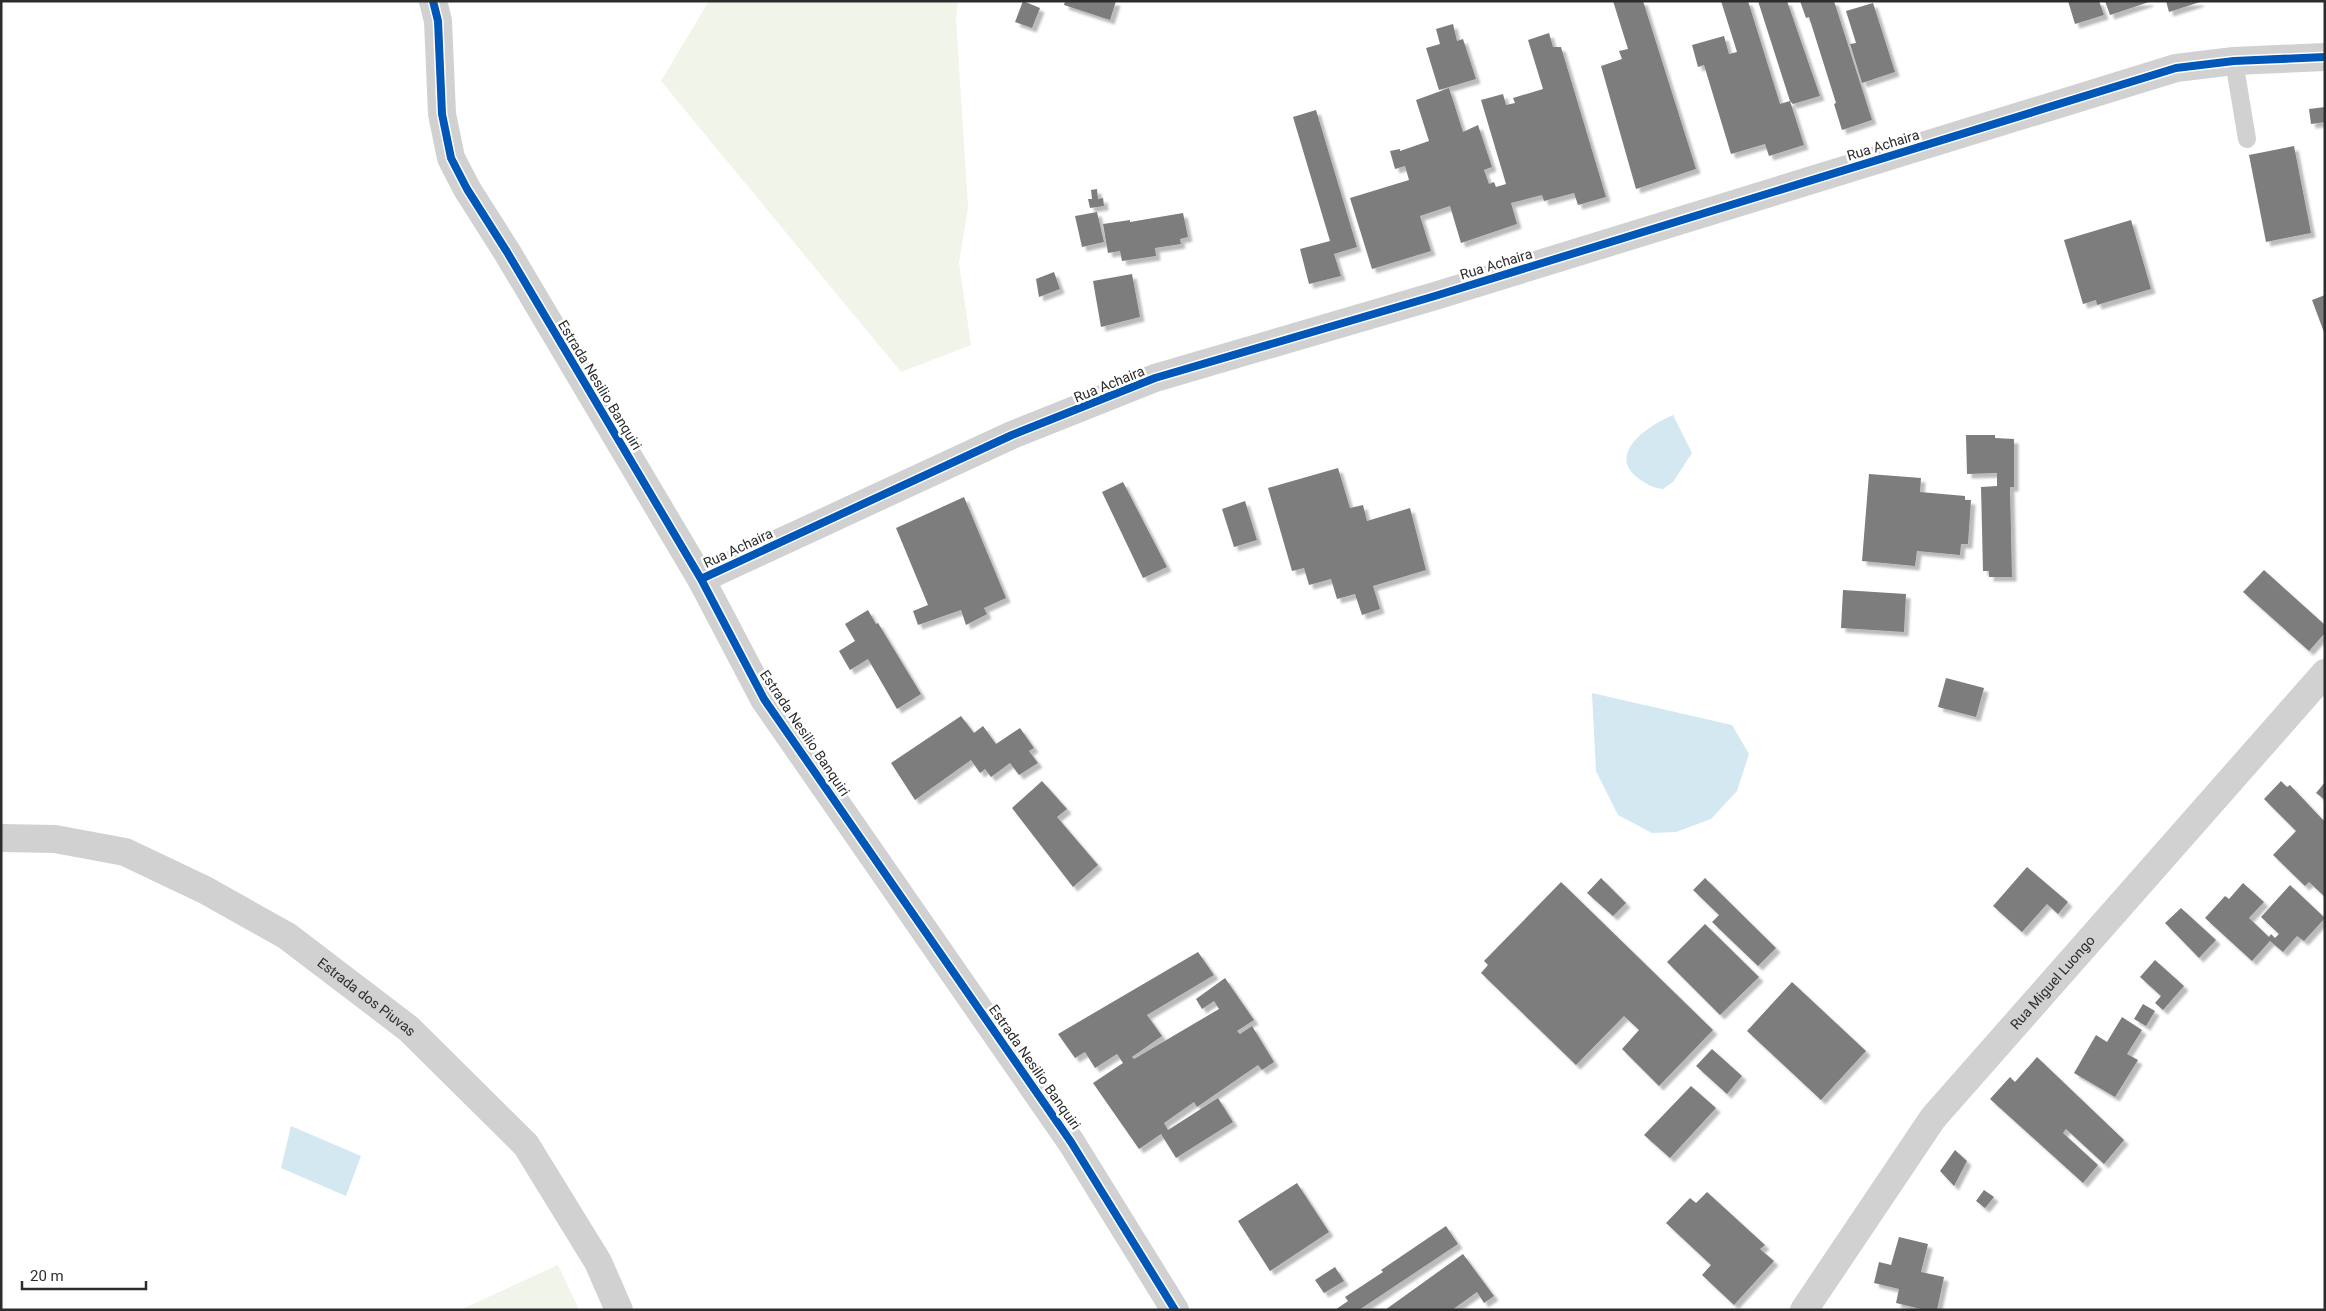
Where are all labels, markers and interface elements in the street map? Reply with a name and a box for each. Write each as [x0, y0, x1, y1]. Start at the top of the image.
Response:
street label: Rua Achaira [1845, 126, 1921, 164]
street label: Rua Achaira [1458, 245, 1534, 283]
street label: Estrada Nesilio Banquiri [555, 317, 645, 453]
street label: Rua Achaira [1071, 363, 1147, 405]
street label: Rua Achaira [701, 525, 775, 571]
street label: Estrada Nesilio Banquiri [757, 667, 853, 799]
street label: Rua Miguel Luongo [2007, 932, 2098, 1033]
street label: Estrada dos Piuvas [315, 954, 419, 1039]
street label: Estrada Nesilio Banquiri [986, 1002, 1084, 1132]
scale bar [22, 1258, 146, 1290]
text: 20 m [30, 1267, 64, 1285]

